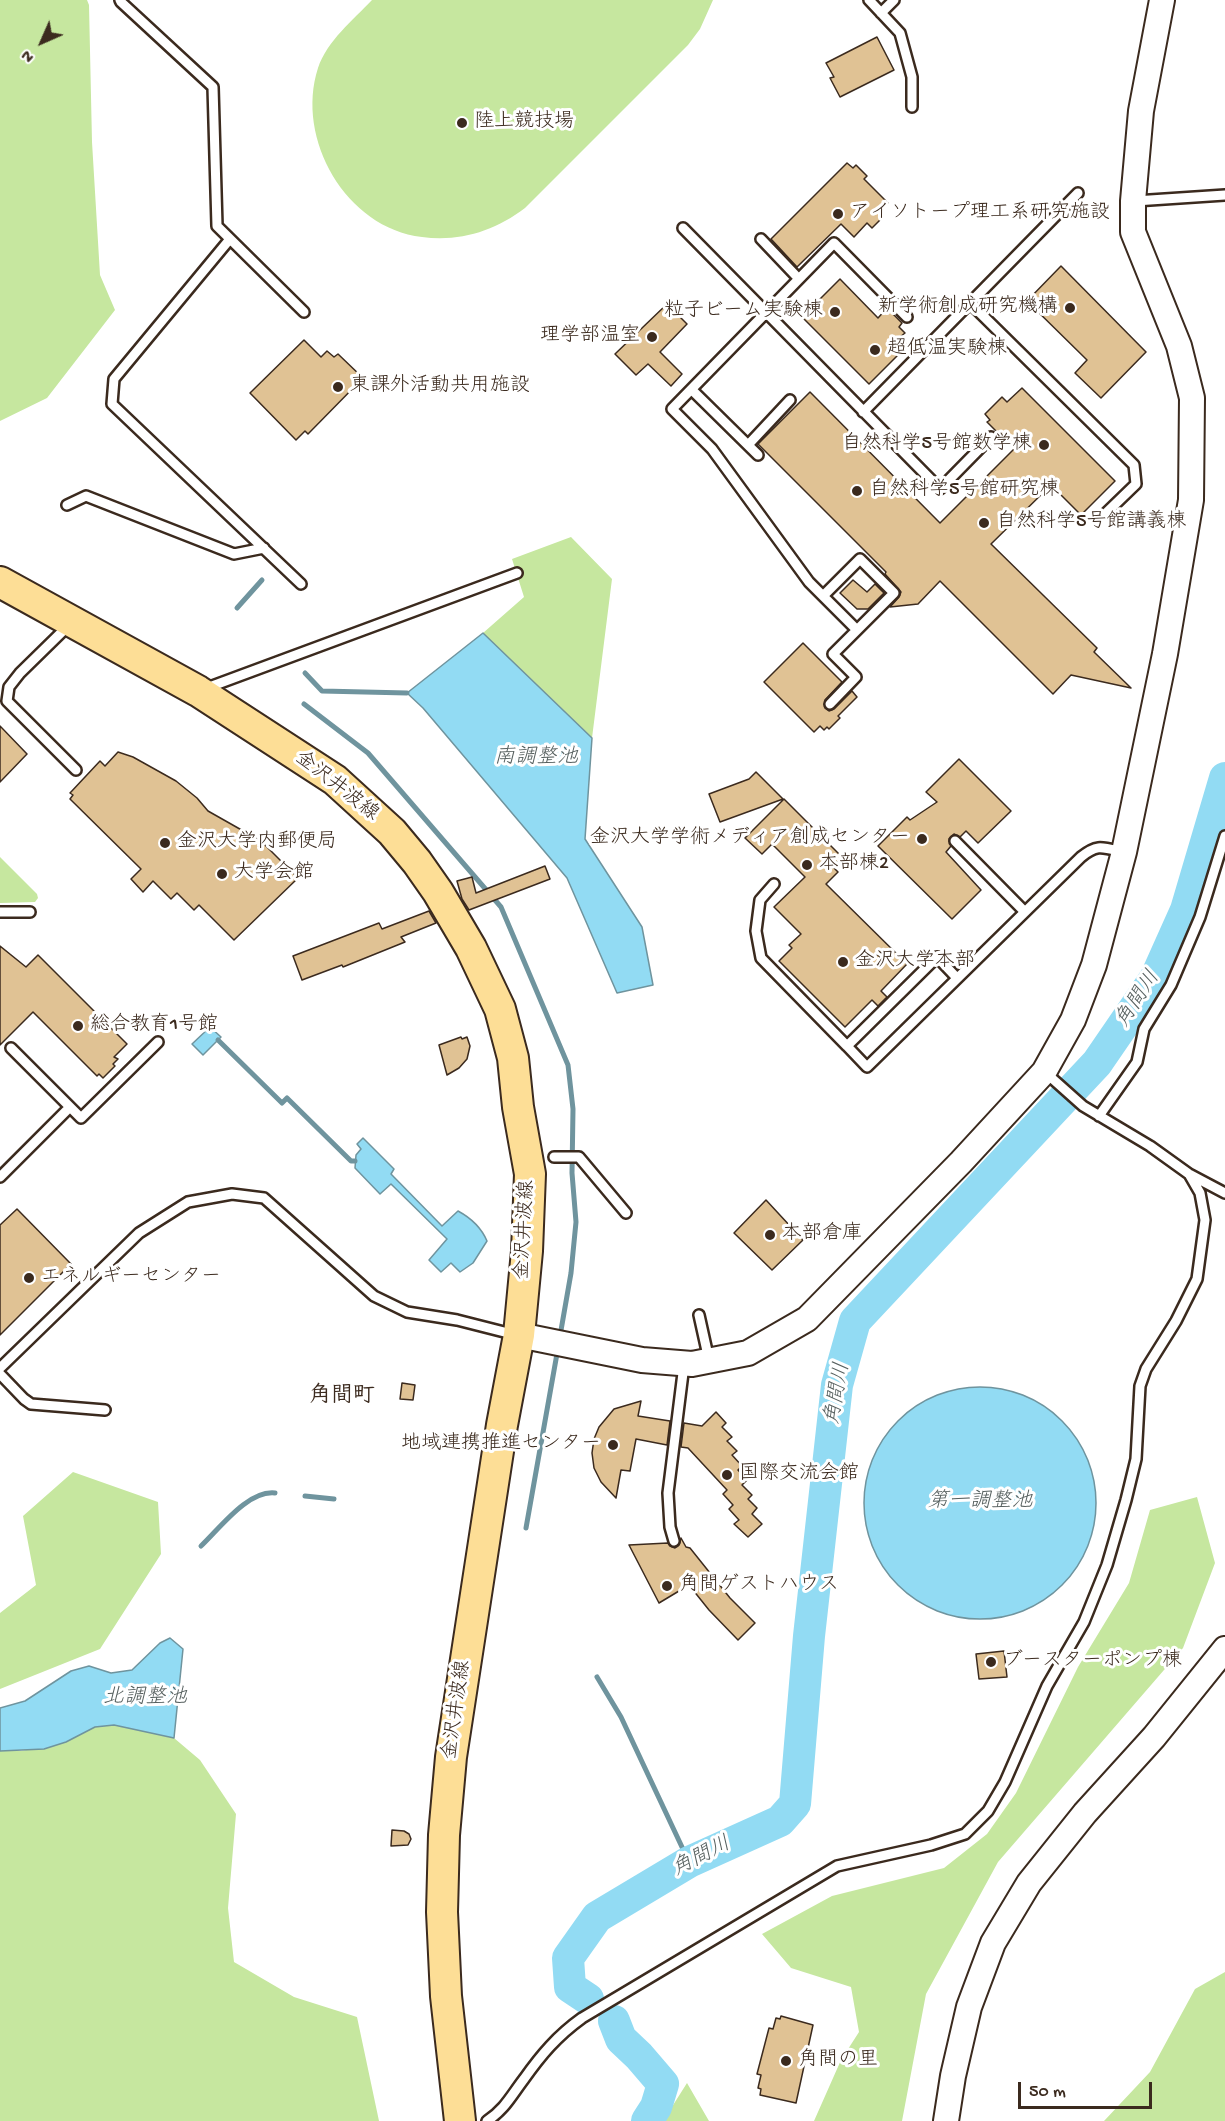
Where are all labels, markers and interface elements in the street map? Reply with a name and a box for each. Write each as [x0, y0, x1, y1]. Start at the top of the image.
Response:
north arrow [12, 12, 72, 72]
text: N [19, 45, 39, 66]
place label: 陸上競技場 [474, 111, 574, 135]
marker: 陸上競技場 [455, 116, 469, 130]
place label: アイソトープ理工系研究施設 [850, 202, 1110, 226]
marker: アイソトープ理工系研究施設 [831, 207, 845, 221]
place label: 新学術創成研究機構 [878, 296, 1058, 320]
place label: 粒子ビーム実験棟 [664, 300, 823, 324]
marker: 新学術創成研究機構 [1063, 301, 1077, 315]
marker: 粒子ビーム実験棟 [828, 305, 842, 319]
place label: 理学部温室 [540, 325, 640, 349]
marker: 理学部温室 [645, 330, 659, 344]
place label: 超低温実験棟 [887, 338, 1007, 362]
marker: 超低温実験棟 [868, 343, 882, 357]
place label: 東課外活動共用施設 [350, 375, 530, 399]
marker: 東課外活動共用施設 [331, 380, 345, 394]
place label: 自然科学5号館数学棟 [841, 433, 1032, 457]
marker: 自然科学5号館数学棟 [1037, 438, 1051, 452]
place label: 自然科学5号館研究棟 [869, 479, 1060, 503]
marker: 自然科学5号館研究棟 [850, 484, 864, 498]
place label: 自然科学5号館講義棟 [996, 511, 1187, 535]
marker: 自然科学5号館講義棟 [977, 516, 991, 530]
water label: 南調整池 [494, 746, 578, 772]
street label: 金沢井波線 [289, 747, 383, 827]
place label: 金沢大学学術メディア創成センター [590, 827, 910, 851]
place label: 金沢大学内郵便局 [177, 831, 337, 855]
marker: 金沢大学学術メディア創成センター [915, 832, 929, 846]
marker: 金沢大学内郵便局 [158, 836, 172, 850]
place label: 本部棟2 [819, 853, 889, 877]
marker: 本部棟2 [800, 858, 814, 872]
place label: 大学会館 [234, 862, 314, 886]
marker: 大学会館 [215, 867, 229, 881]
place label: 金沢大学本部 [855, 950, 975, 974]
marker: 金沢大学本部 [836, 955, 850, 969]
water label: 角間川 [1111, 967, 1167, 1033]
place label: 総合教育1号館 [90, 1014, 218, 1038]
marker: 総合教育1号館 [71, 1019, 85, 1033]
street label: 金沢井波線 [511, 1179, 541, 1281]
place label: 本部倉庫 [782, 1223, 862, 1247]
marker: 本部倉庫 [763, 1228, 777, 1242]
place label: エネルギーセンター [41, 1266, 221, 1290]
marker: エネルギーセンター [22, 1271, 36, 1285]
water label: 角間川 [821, 1361, 857, 1427]
district label: 角間町 [309, 1385, 375, 1411]
place label: 地域連携推進センター [401, 1433, 601, 1457]
marker: 地域連携推進センター [606, 1438, 620, 1452]
place label: 国際交流会館 [739, 1463, 859, 1487]
marker: 国際交流会館 [720, 1468, 734, 1482]
water label: 第一調整池 [928, 1490, 1032, 1516]
place label: 角間ゲストハウス [679, 1574, 839, 1598]
marker: 角間ゲストハウス [660, 1579, 674, 1593]
place label: ブースターポンプ棟 [1003, 1650, 1182, 1674]
marker: ブースターポンプ棟 [984, 1655, 998, 1669]
street label: 金沢井波線 [439, 1659, 477, 1761]
water label: 北調整池 [103, 1686, 187, 1712]
water label: 角間川 [668, 1832, 736, 1884]
place label: 角間の里 [798, 2049, 878, 2073]
marker: 角間の里 [779, 2054, 793, 2068]
scale bar [1021, 2070, 1154, 2108]
text: 50 m [1029, 2082, 1066, 2103]

